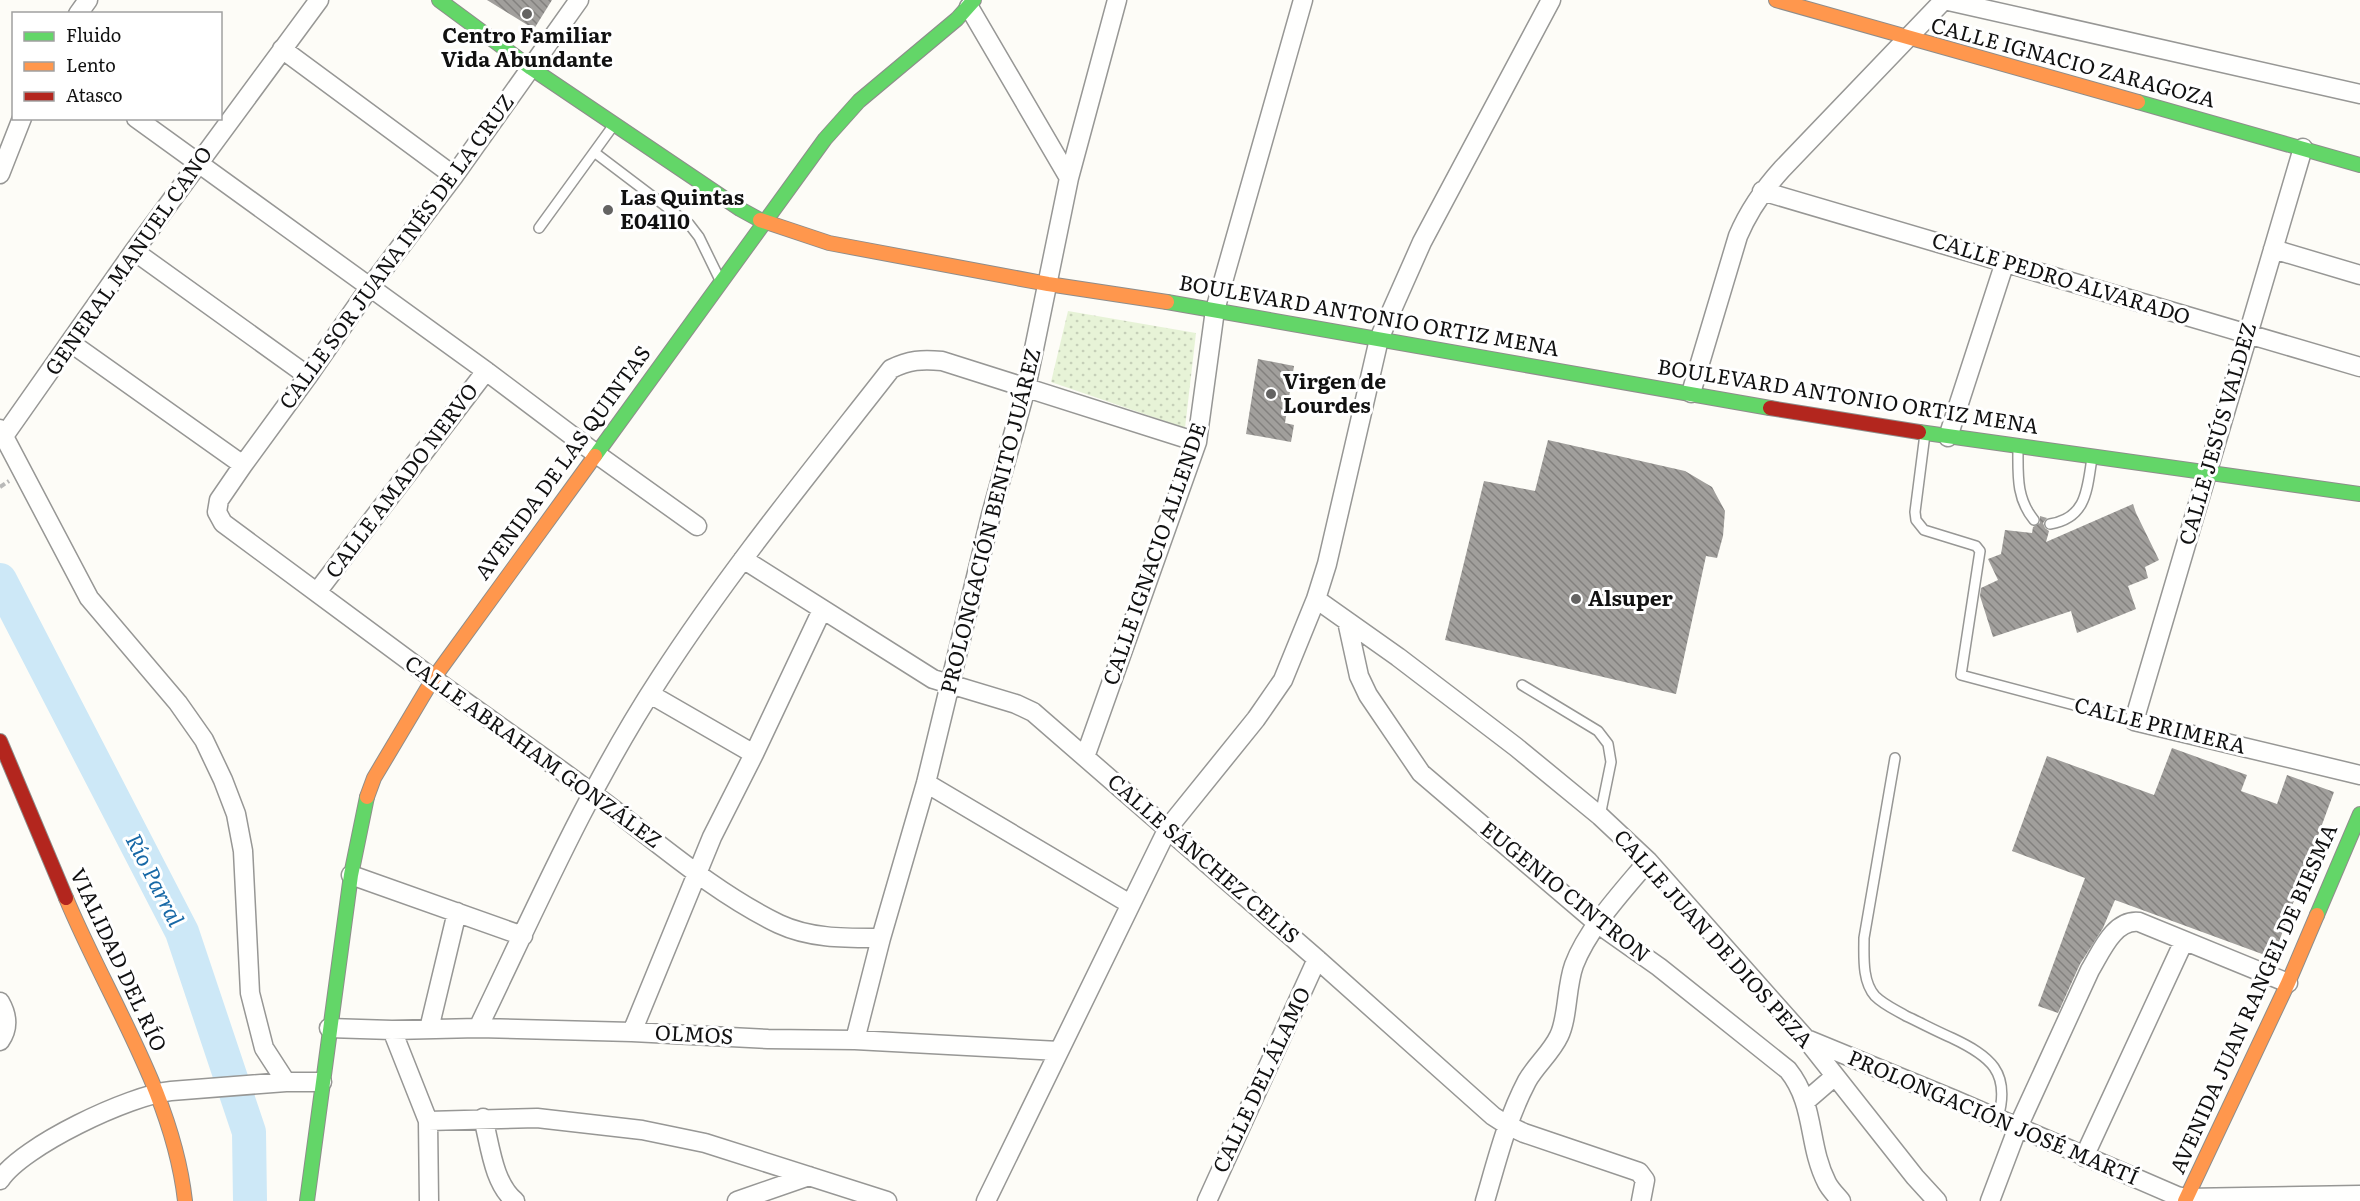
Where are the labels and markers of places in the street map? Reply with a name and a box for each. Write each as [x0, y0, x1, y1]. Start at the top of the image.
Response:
marker: Centro Familiar Vida Abundante [520, 7, 534, 21]
place label: Centro Familiar Vida Abundante [441, 18, 613, 73]
place label: Las Quintas E04110 [620, 180, 744, 235]
marker: Las Quintas E04110 [601, 203, 615, 217]
place label: Virgen de Lourdes [1283, 364, 1386, 419]
marker: Virgen de Lourdes [1264, 387, 1278, 401]
place label: Alsuper [1588, 581, 1673, 612]
marker: Alsuper [1569, 592, 1583, 606]

